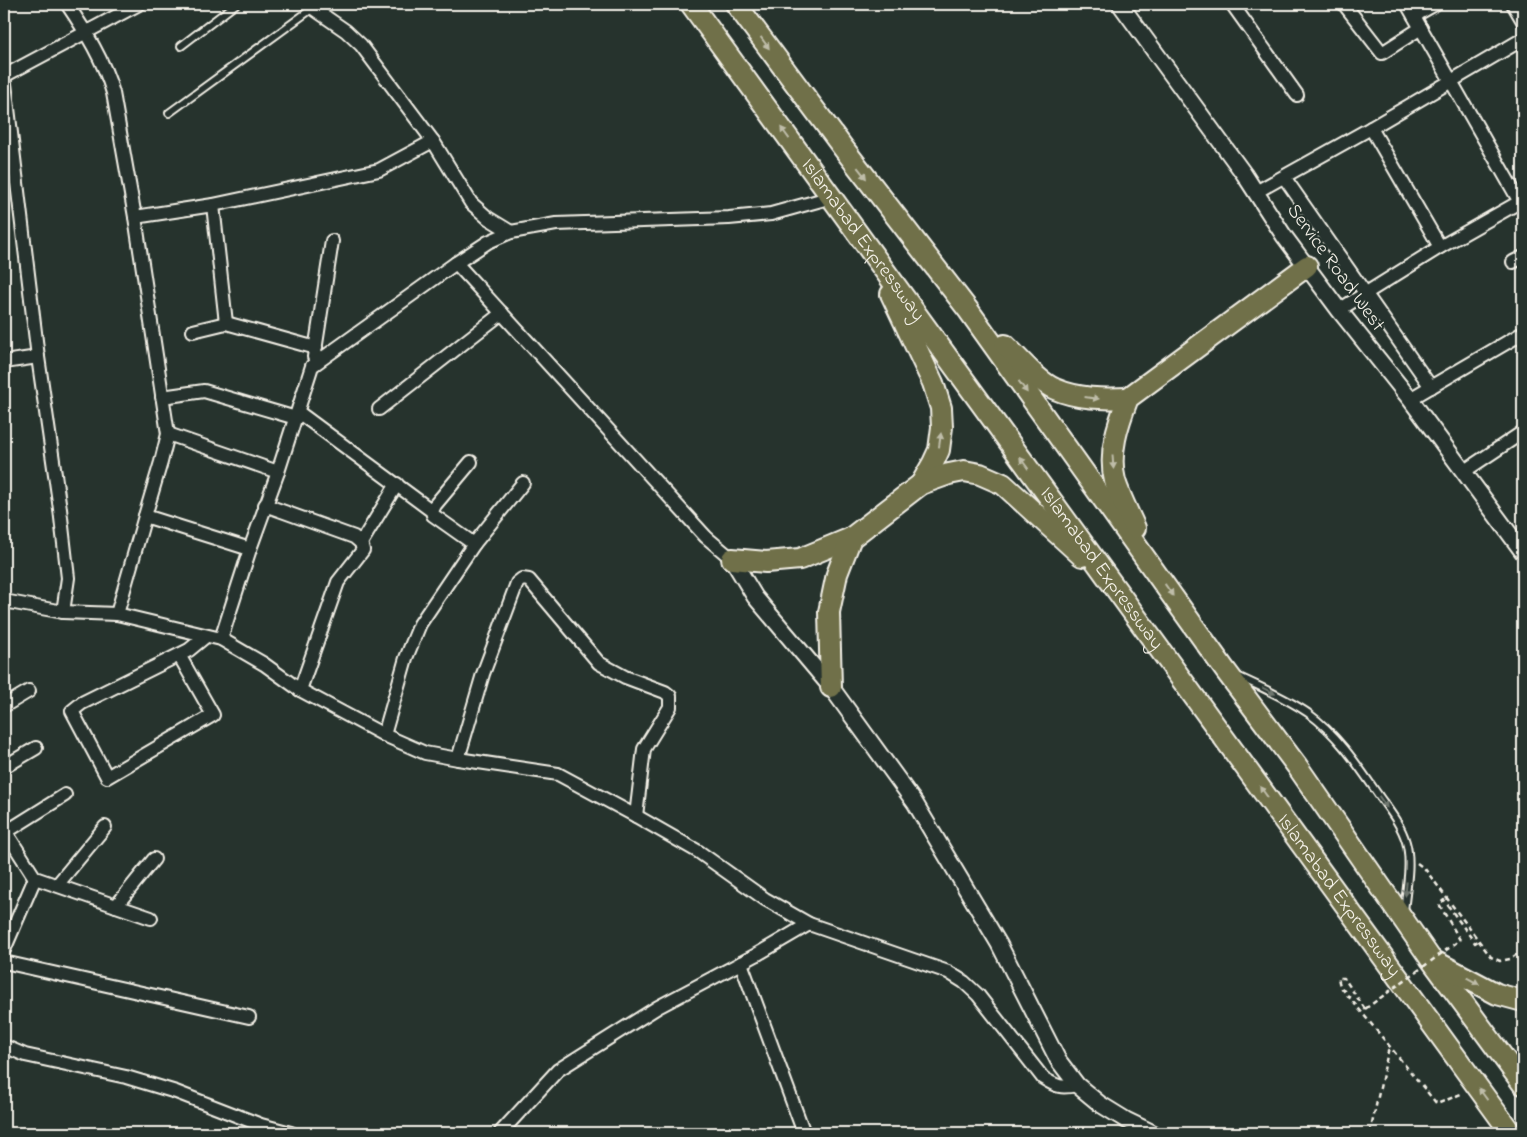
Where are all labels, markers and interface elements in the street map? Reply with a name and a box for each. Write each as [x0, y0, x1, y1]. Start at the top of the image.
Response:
one-way arrow [760, 36, 771, 49]
one-way arrow [780, 126, 790, 140]
street label: Islamabad Expressway [793, 153, 932, 328]
one-way arrow [857, 166, 868, 179]
street label: Service Road West [1279, 198, 1392, 338]
one-way arrow [1018, 380, 1029, 393]
one-way arrow [1084, 394, 1100, 402]
one-way arrow [936, 431, 944, 447]
one-way arrow [1110, 454, 1118, 470]
one-way arrow [1020, 456, 1030, 469]
street label: Islamabad Expressway [1032, 481, 1170, 656]
one-way arrow [1164, 583, 1174, 597]
one-way arrow [1262, 687, 1276, 695]
one-way arrow [1259, 785, 1269, 799]
one-way arrow [1378, 796, 1388, 809]
street label: Islamabad Expressway [1269, 808, 1408, 983]
one-way arrow [1402, 881, 1410, 897]
one-way arrow [1467, 977, 1480, 986]
one-way arrow [1477, 1088, 1488, 1101]

